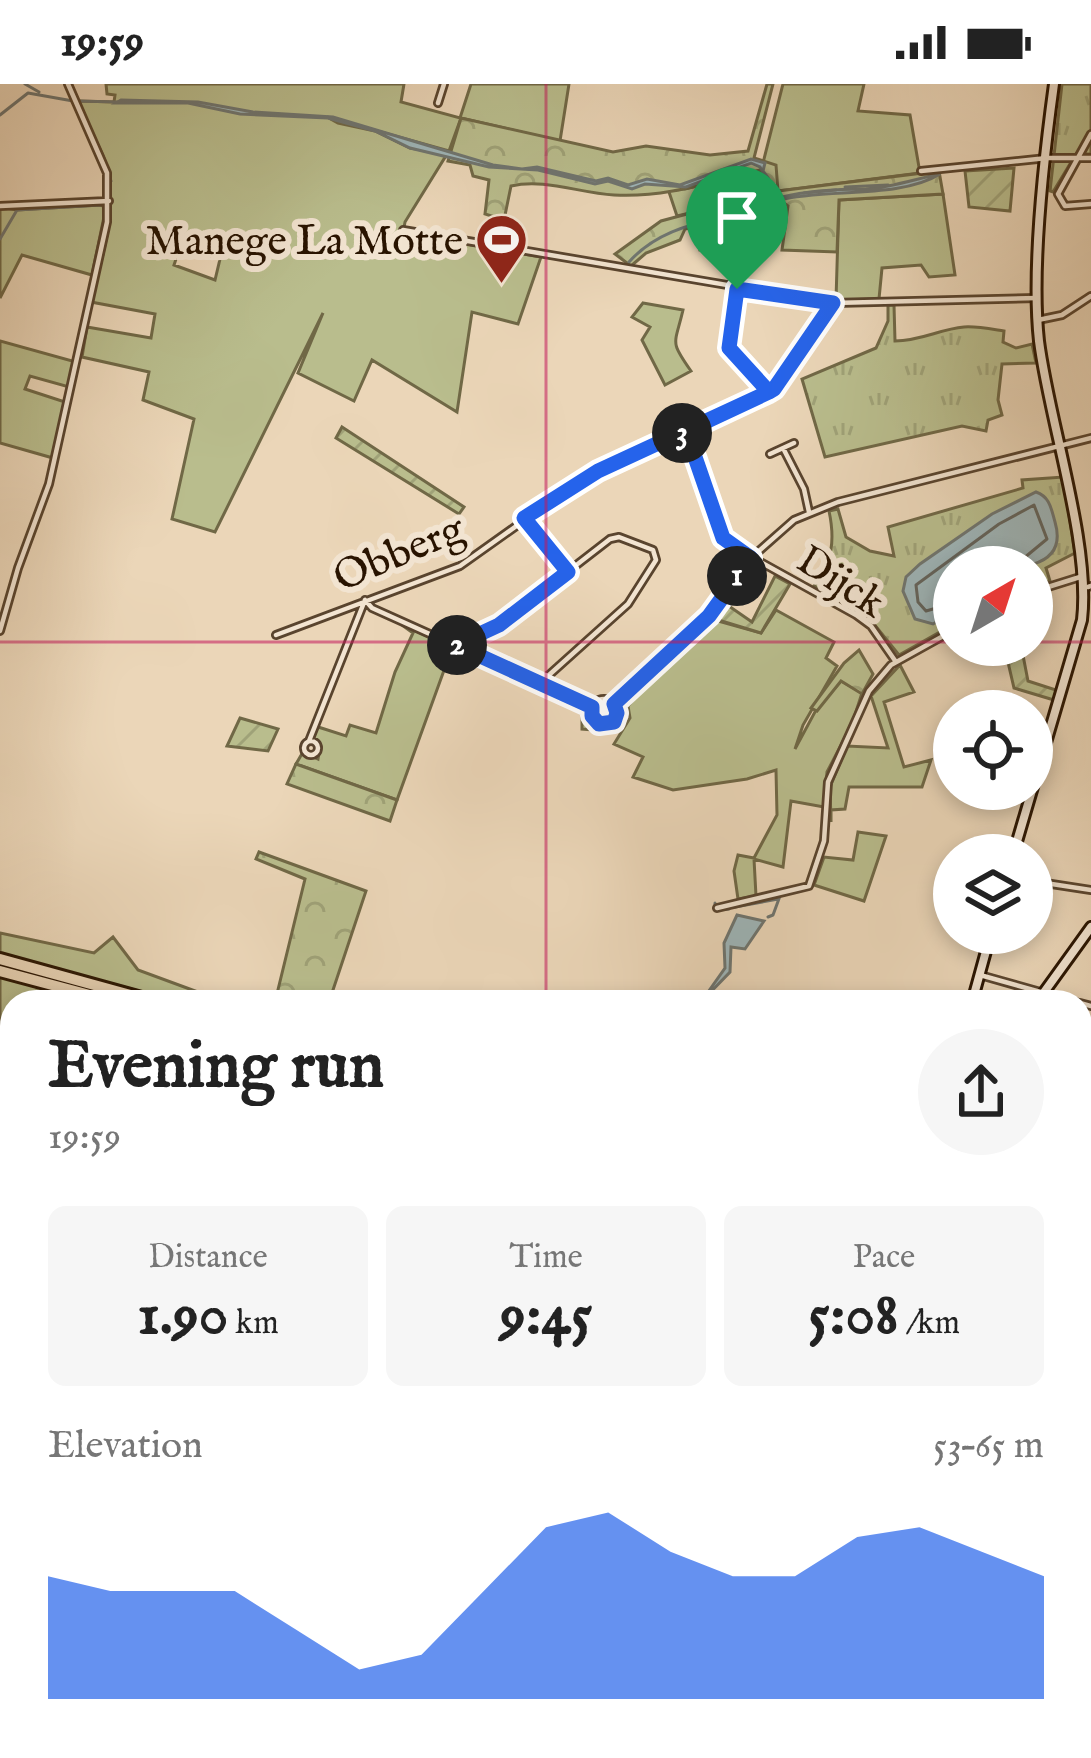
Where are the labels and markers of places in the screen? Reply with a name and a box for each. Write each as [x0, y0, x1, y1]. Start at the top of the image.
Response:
pin [686, 166, 788, 289]
sports icon: Manege La Motte [474, 211, 530, 285]
place label: Manege La Motte [145, 216, 463, 269]
pin: 3 [652, 403, 712, 463]
pin: 1 [707, 546, 767, 606]
pin: 2 [427, 615, 487, 675]

